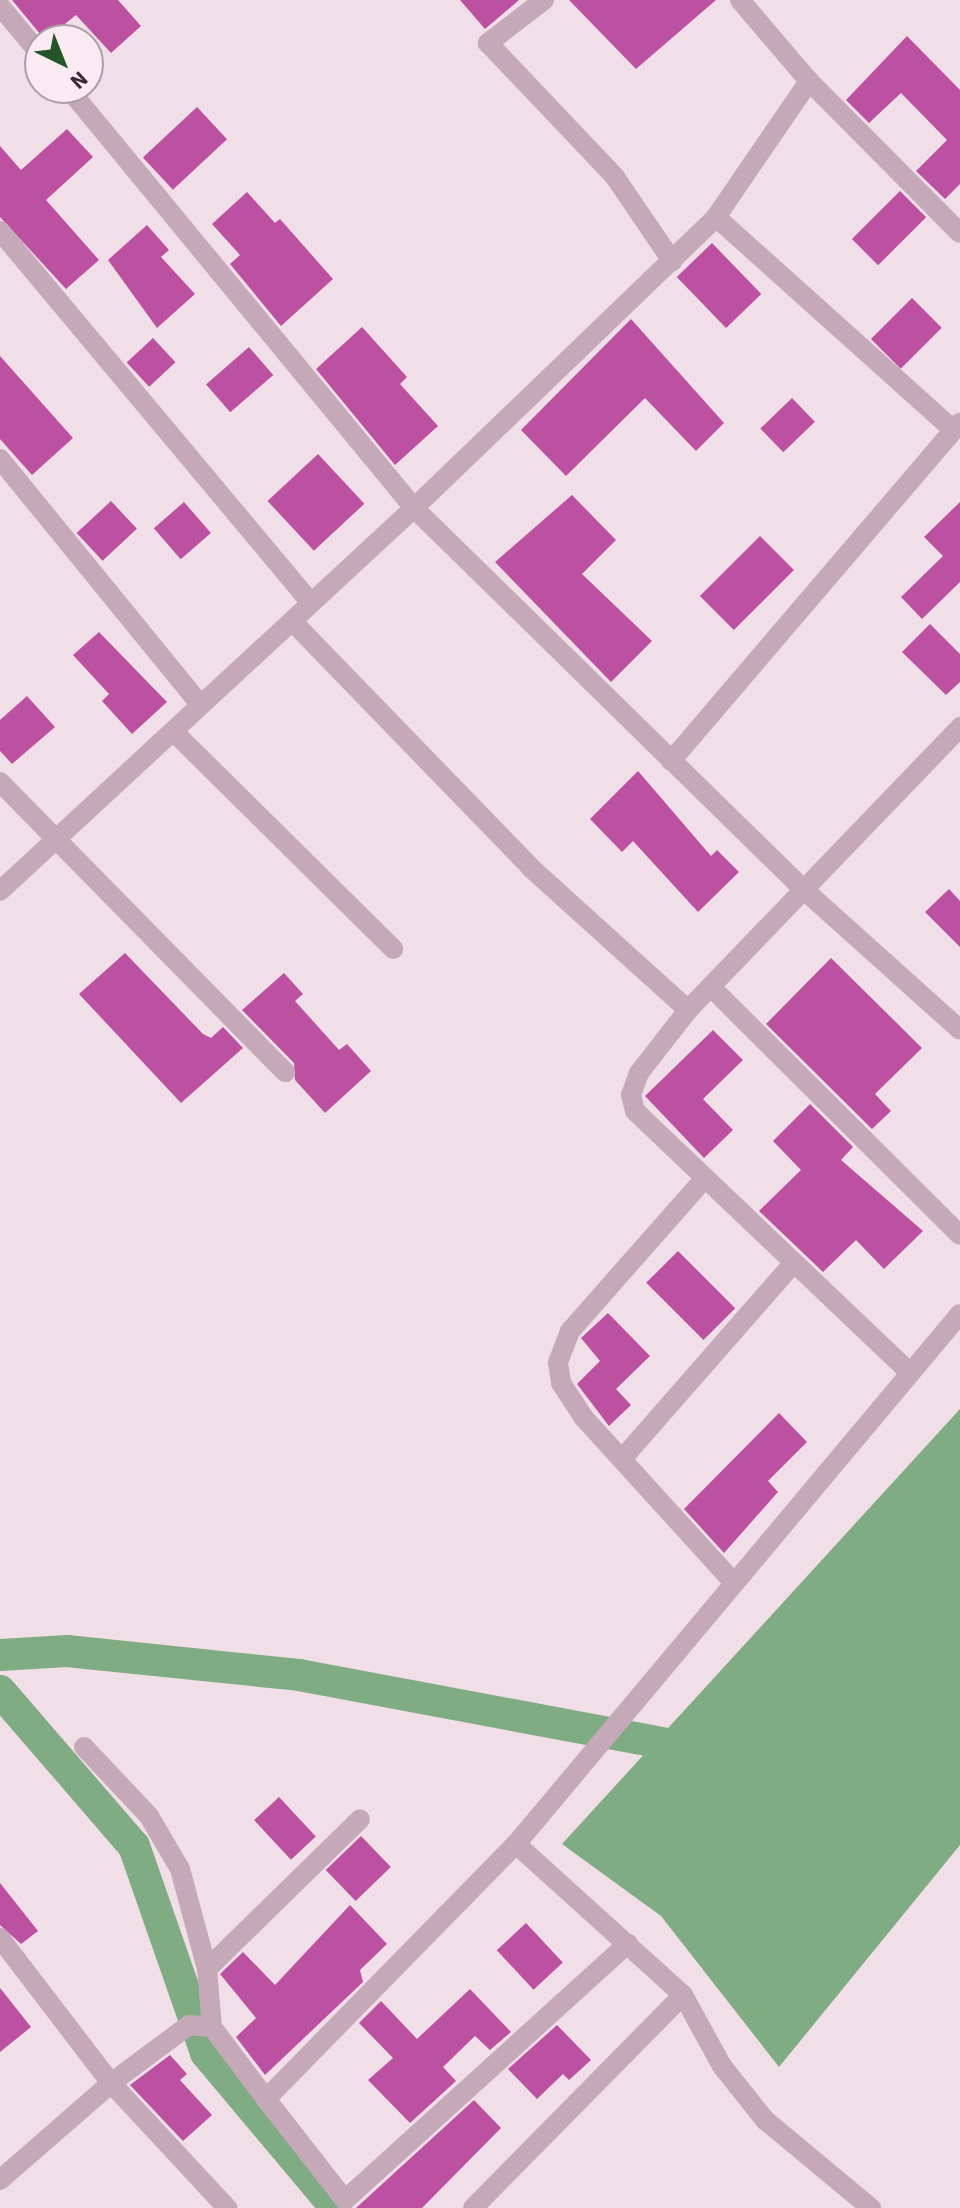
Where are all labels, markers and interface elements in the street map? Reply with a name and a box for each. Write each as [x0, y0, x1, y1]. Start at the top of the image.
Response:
north arrow [24, 24, 104, 104]
text: N [63, 63, 95, 97]

